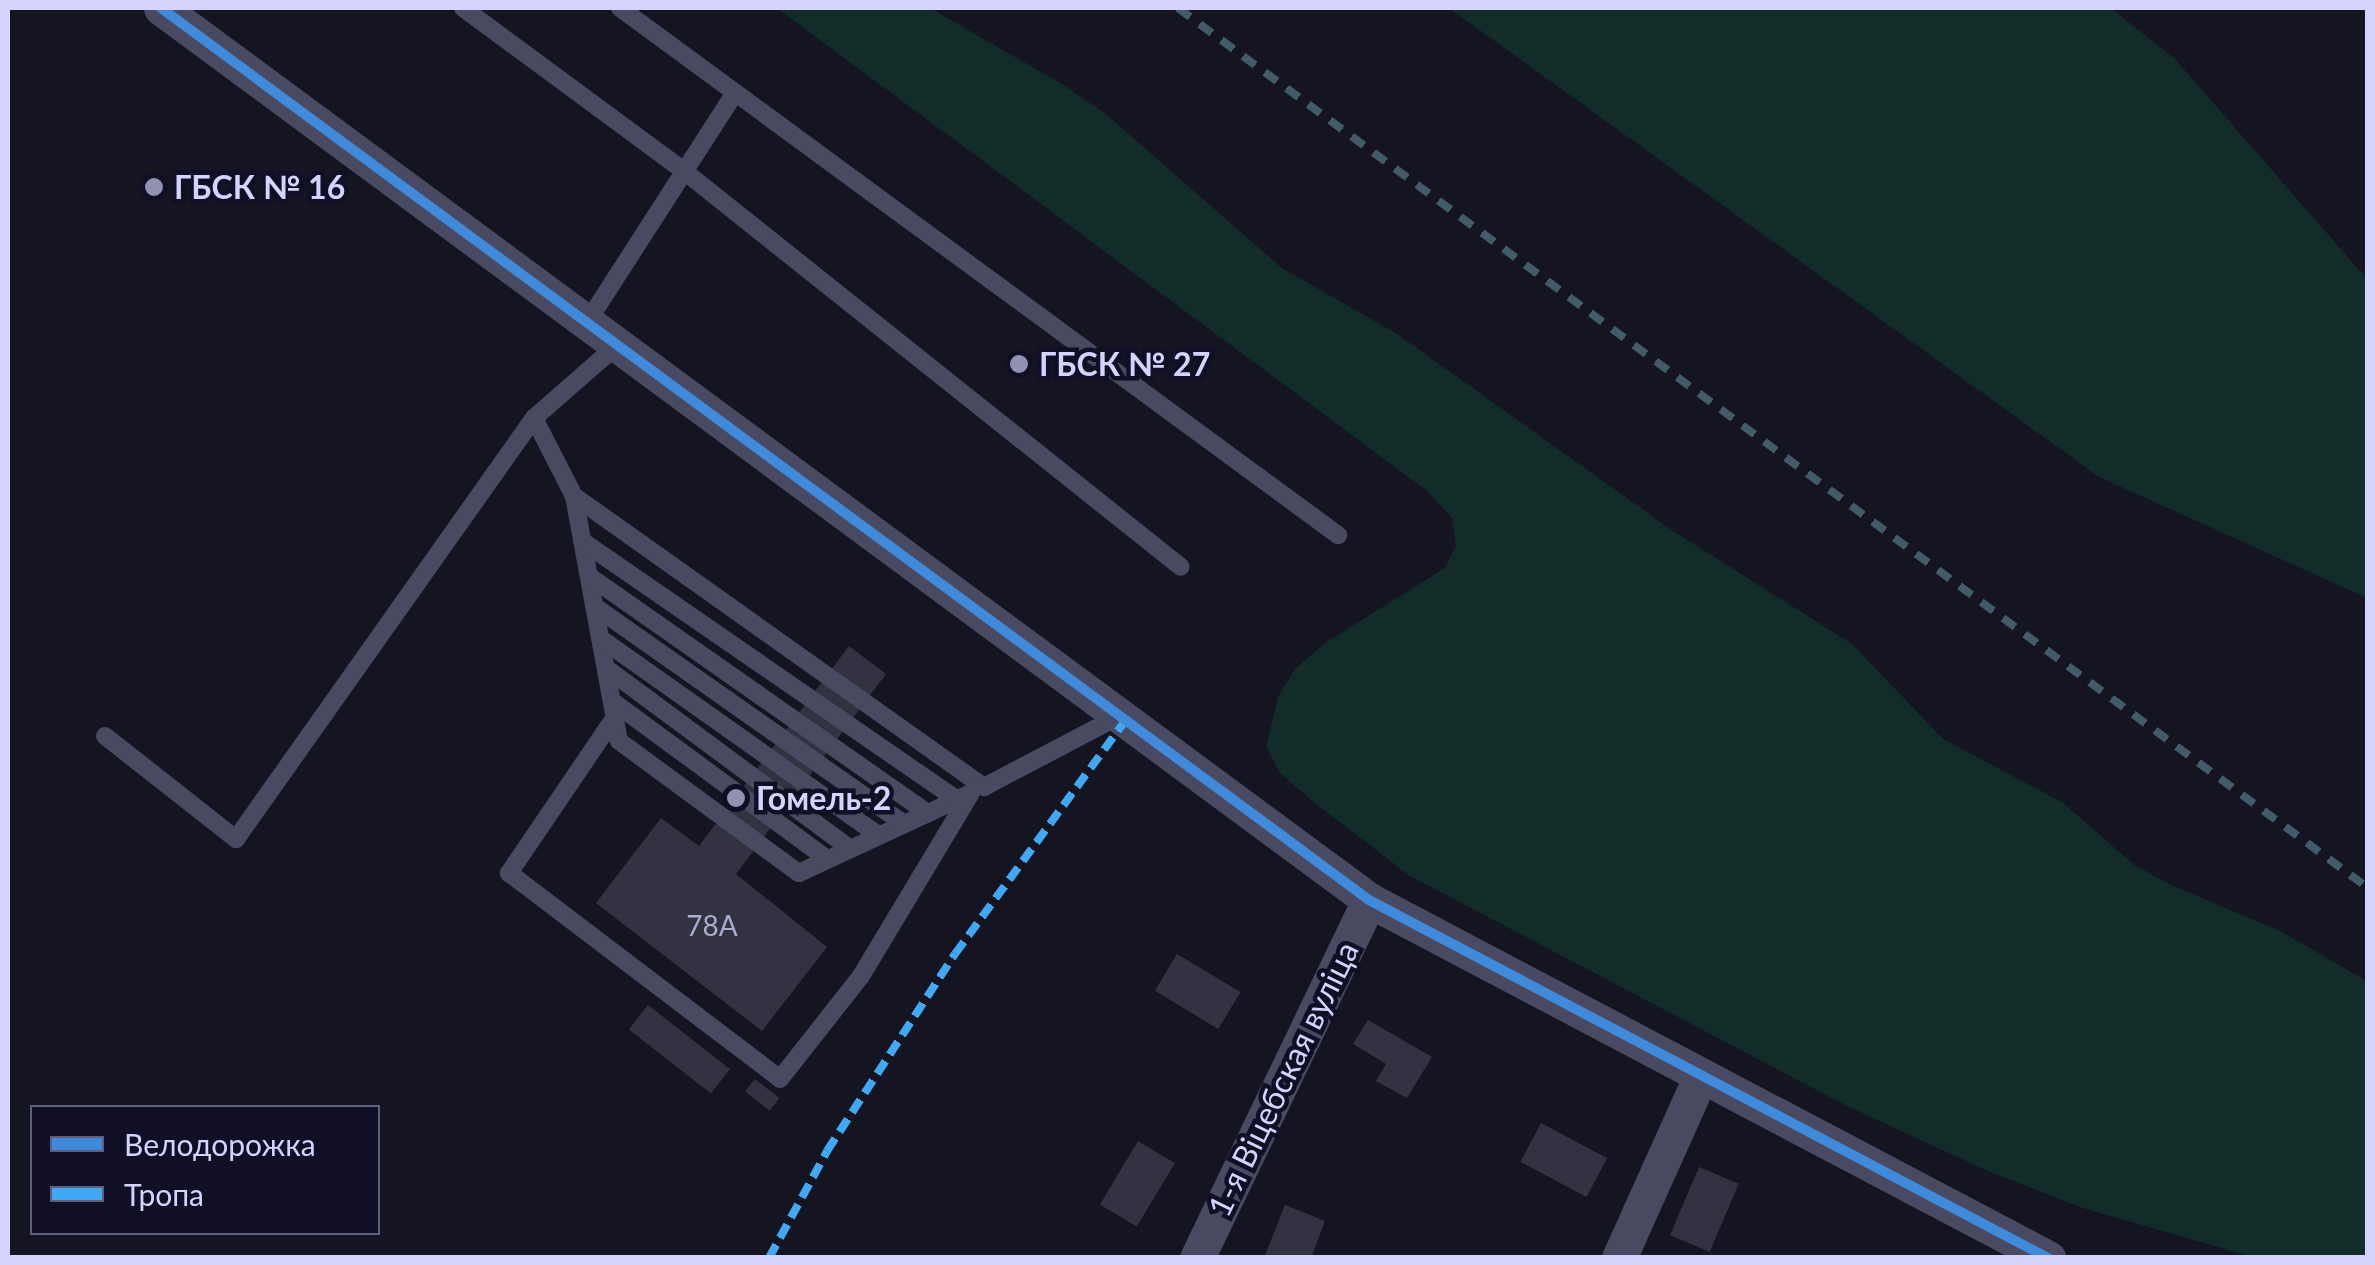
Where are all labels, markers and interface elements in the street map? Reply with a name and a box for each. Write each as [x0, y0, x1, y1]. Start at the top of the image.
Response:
place label: ГБСК № 16 [174, 168, 345, 206]
marker: ГБСК № 16 [143, 176, 165, 198]
place label: ГБСК № 27 [1039, 345, 1210, 383]
marker: ГБСК № 27 [1008, 353, 1030, 375]
place label: Гомель-2 [756, 779, 891, 817]
marker: Гомель-2 [725, 787, 747, 809]
house number: 78А [686, 908, 738, 942]
street label: 1-я Віцебская вуліца [1200, 935, 1366, 1223]
legend [30, 1105, 380, 1235]
text: Велодорожка [124, 1126, 316, 1162]
text: Тропа [124, 1176, 204, 1212]

